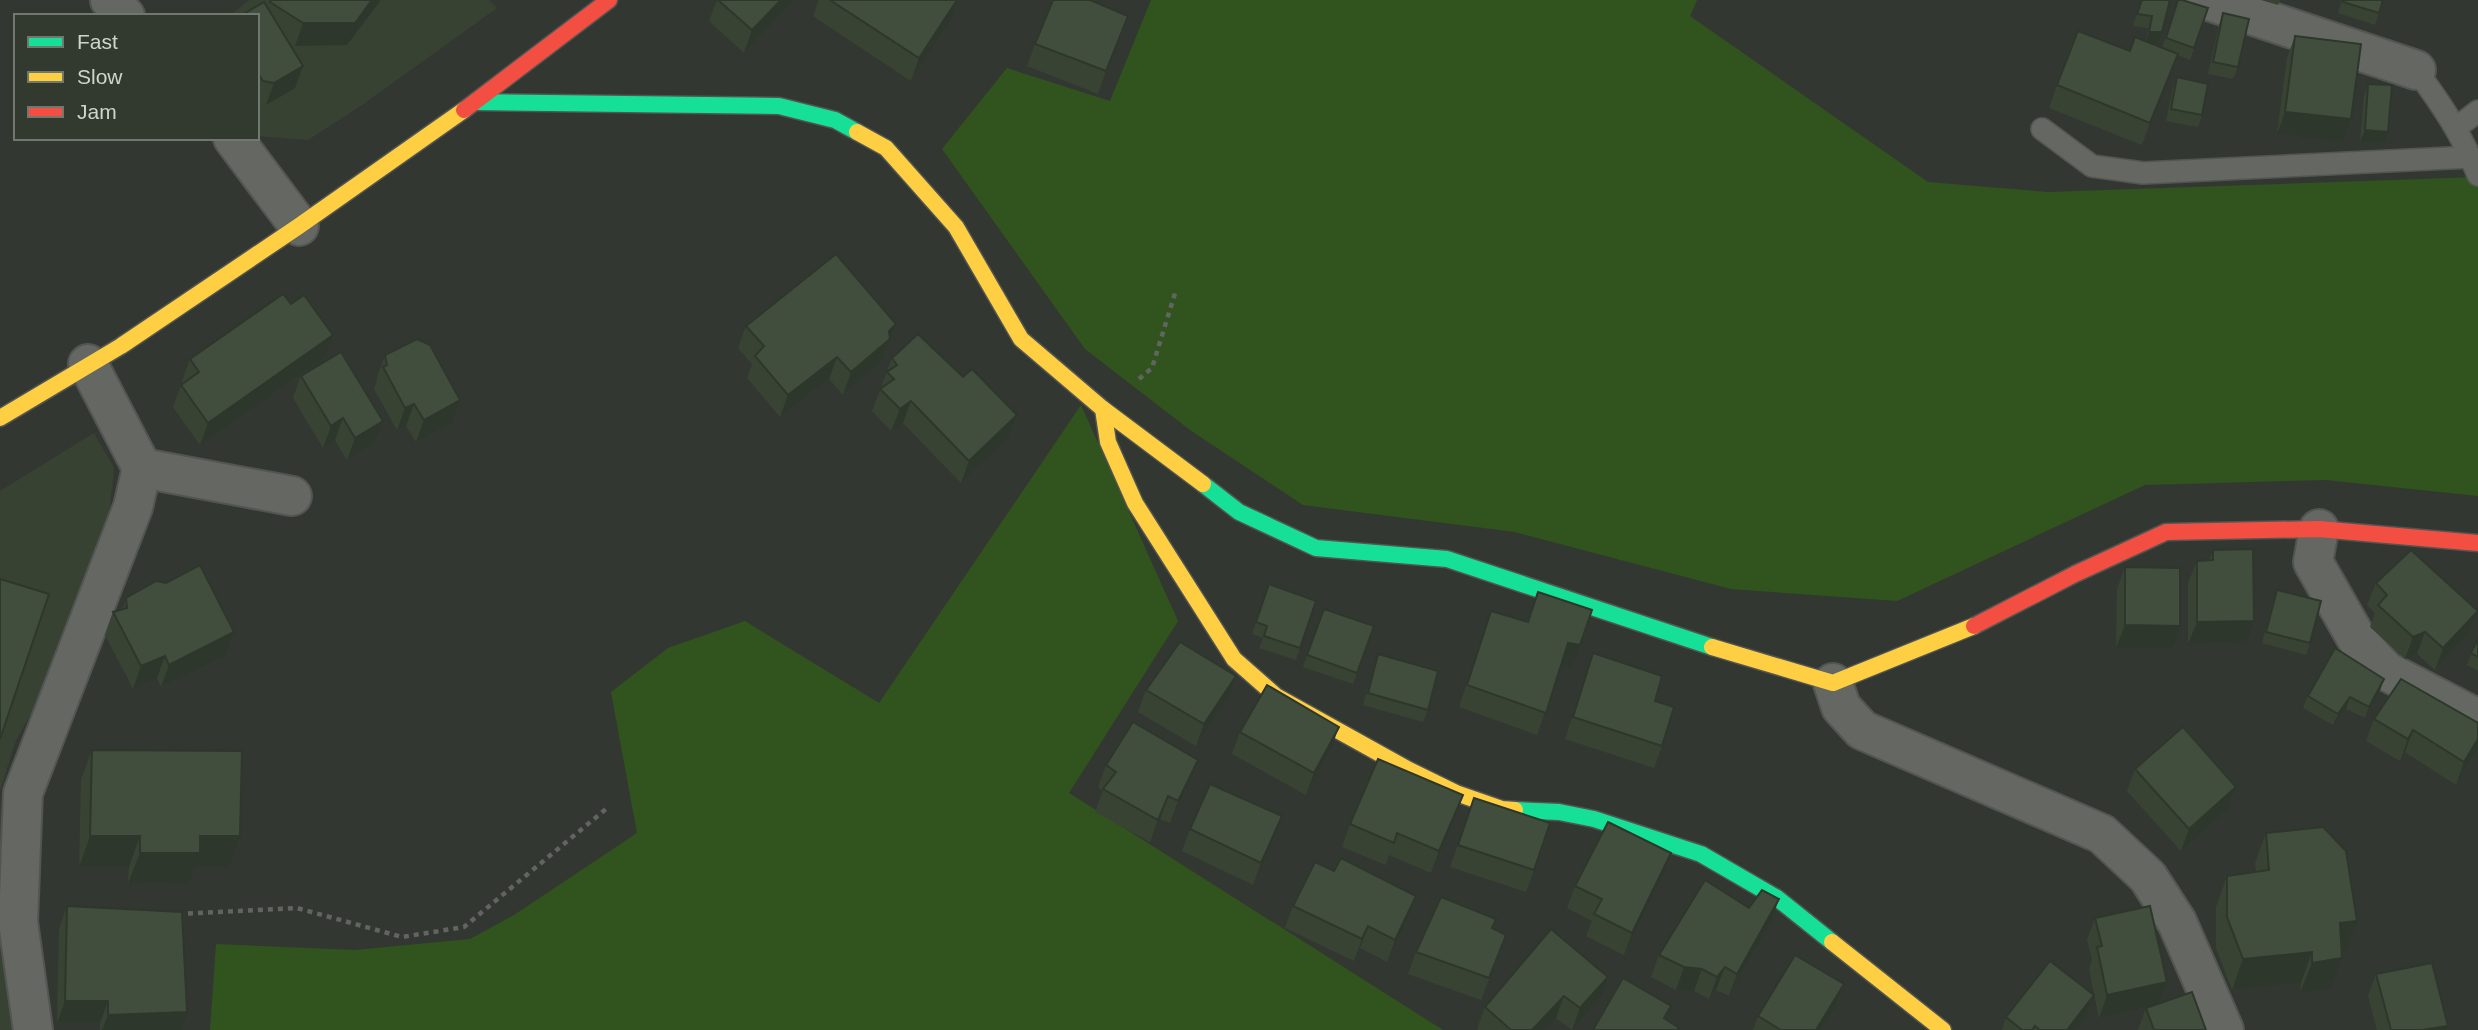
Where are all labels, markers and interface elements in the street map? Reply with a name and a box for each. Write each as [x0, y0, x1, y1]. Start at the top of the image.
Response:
legend [14, 14, 259, 140]
text: Fast [77, 30, 118, 53]
text: Slow [77, 65, 123, 88]
text: Jam [77, 100, 117, 123]

